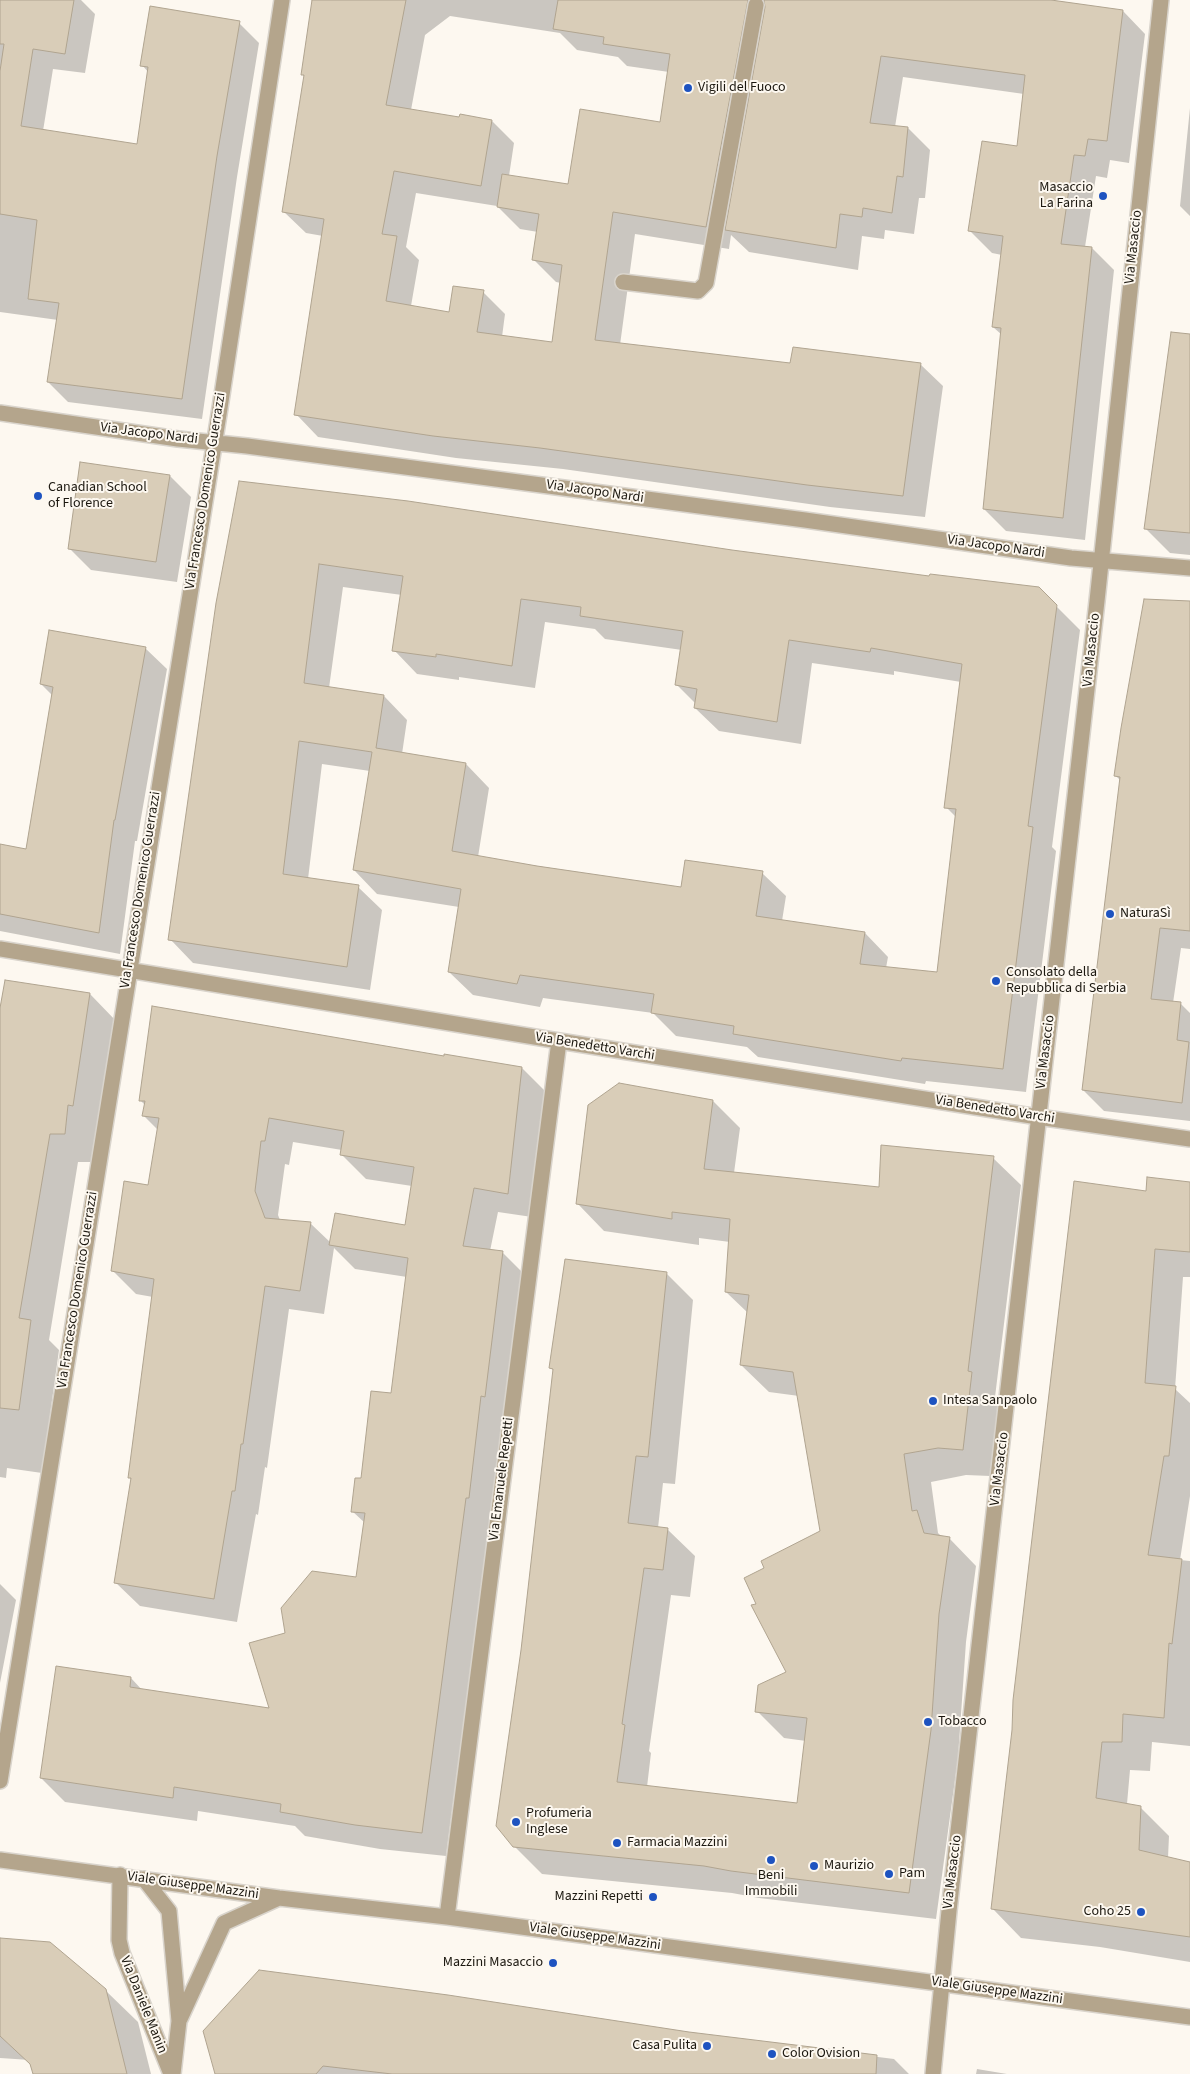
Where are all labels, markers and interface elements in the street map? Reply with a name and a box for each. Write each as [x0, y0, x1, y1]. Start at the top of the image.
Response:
place label: Vigili del Fuoco [698, 80, 786, 96]
marker: Vigili del Fuoco [682, 82, 694, 94]
place label: Masaccio La Farina [1039, 180, 1093, 212]
marker: Masaccio La Farina [1097, 190, 1109, 202]
street label: Via Masaccio [1122, 209, 1146, 285]
street label: Via Francesco Domenico Guerrazzi [182, 391, 230, 591]
street label: Via Jacopo Nardi [99, 420, 199, 448]
street label: Via Jacopo Nardi [545, 477, 645, 507]
place label: Canadian School of Florence [48, 480, 147, 512]
marker: Canadian School of Florence [32, 490, 44, 502]
street label: Via Jacopo Nardi [946, 532, 1046, 562]
street label: Via Masaccio [1080, 612, 1104, 688]
street label: Via Francesco Domenico Guerrazzi [117, 790, 165, 990]
place label: NaturaSì [1120, 906, 1171, 922]
marker: NaturaSì [1104, 908, 1116, 920]
place label: Consolato della Repubblica di Serbia [1006, 965, 1126, 998]
marker: Consolato della Repubblica di Serbia [990, 975, 1002, 987]
street label: Via Masaccio [1033, 1014, 1059, 1090]
street label: Via Benedetto Varchi [534, 1029, 656, 1065]
street label: Via Benedetto Varchi [934, 1092, 1056, 1128]
street label: Via Francesco Domenico Guerrazzi [54, 1190, 102, 1390]
place label: Intesa Sanpaolo [943, 1393, 1037, 1409]
marker: Intesa Sanpaolo [927, 1395, 939, 1407]
street label: Via Emanuele Repetti [486, 1416, 518, 1542]
street label: Via Masaccio [987, 1431, 1013, 1507]
place label: Tobacco [938, 1714, 987, 1730]
marker: Tobacco [922, 1716, 934, 1728]
place label: Profumeria Inglese [526, 1806, 592, 1838]
marker: Profumeria Inglese [510, 1816, 522, 1828]
street label: Via Masaccio [940, 1834, 966, 1910]
place label: Farmacia Mazzini [627, 1835, 727, 1851]
marker: Farmacia Mazzini [611, 1837, 623, 1849]
marker: Beni Immobili [765, 1854, 777, 1866]
place label: Maurizio [824, 1858, 874, 1874]
marker: Maurizio [808, 1860, 820, 1872]
place label: Pam [899, 1866, 925, 1882]
street label: Viale Giuseppe Mazzini [126, 1868, 260, 1904]
place label: Beni Immobili [745, 1868, 797, 1900]
marker: Pam [883, 1868, 895, 1880]
place label: Mazzini Repetti [555, 1889, 643, 1905]
marker: Mazzini Repetti [647, 1891, 659, 1903]
place label: Coho 25 [1083, 1904, 1131, 1920]
marker: Coho 25 [1135, 1906, 1147, 1918]
street label: Viale Giuseppe Mazzini [528, 1919, 662, 1955]
street label: Via Daniele Manin [116, 1954, 170, 2056]
place label: Mazzini Masaccio [443, 1955, 543, 1971]
marker: Mazzini Masaccio [547, 1957, 559, 1969]
street label: Viale Giuseppe Mazzini [930, 1973, 1064, 2009]
place label: Casa Pulita [632, 2038, 697, 2054]
marker: Casa Pulita [701, 2040, 713, 2052]
place label: Color Ovision [782, 2046, 860, 2062]
marker: Color Ovision [766, 2048, 778, 2060]

